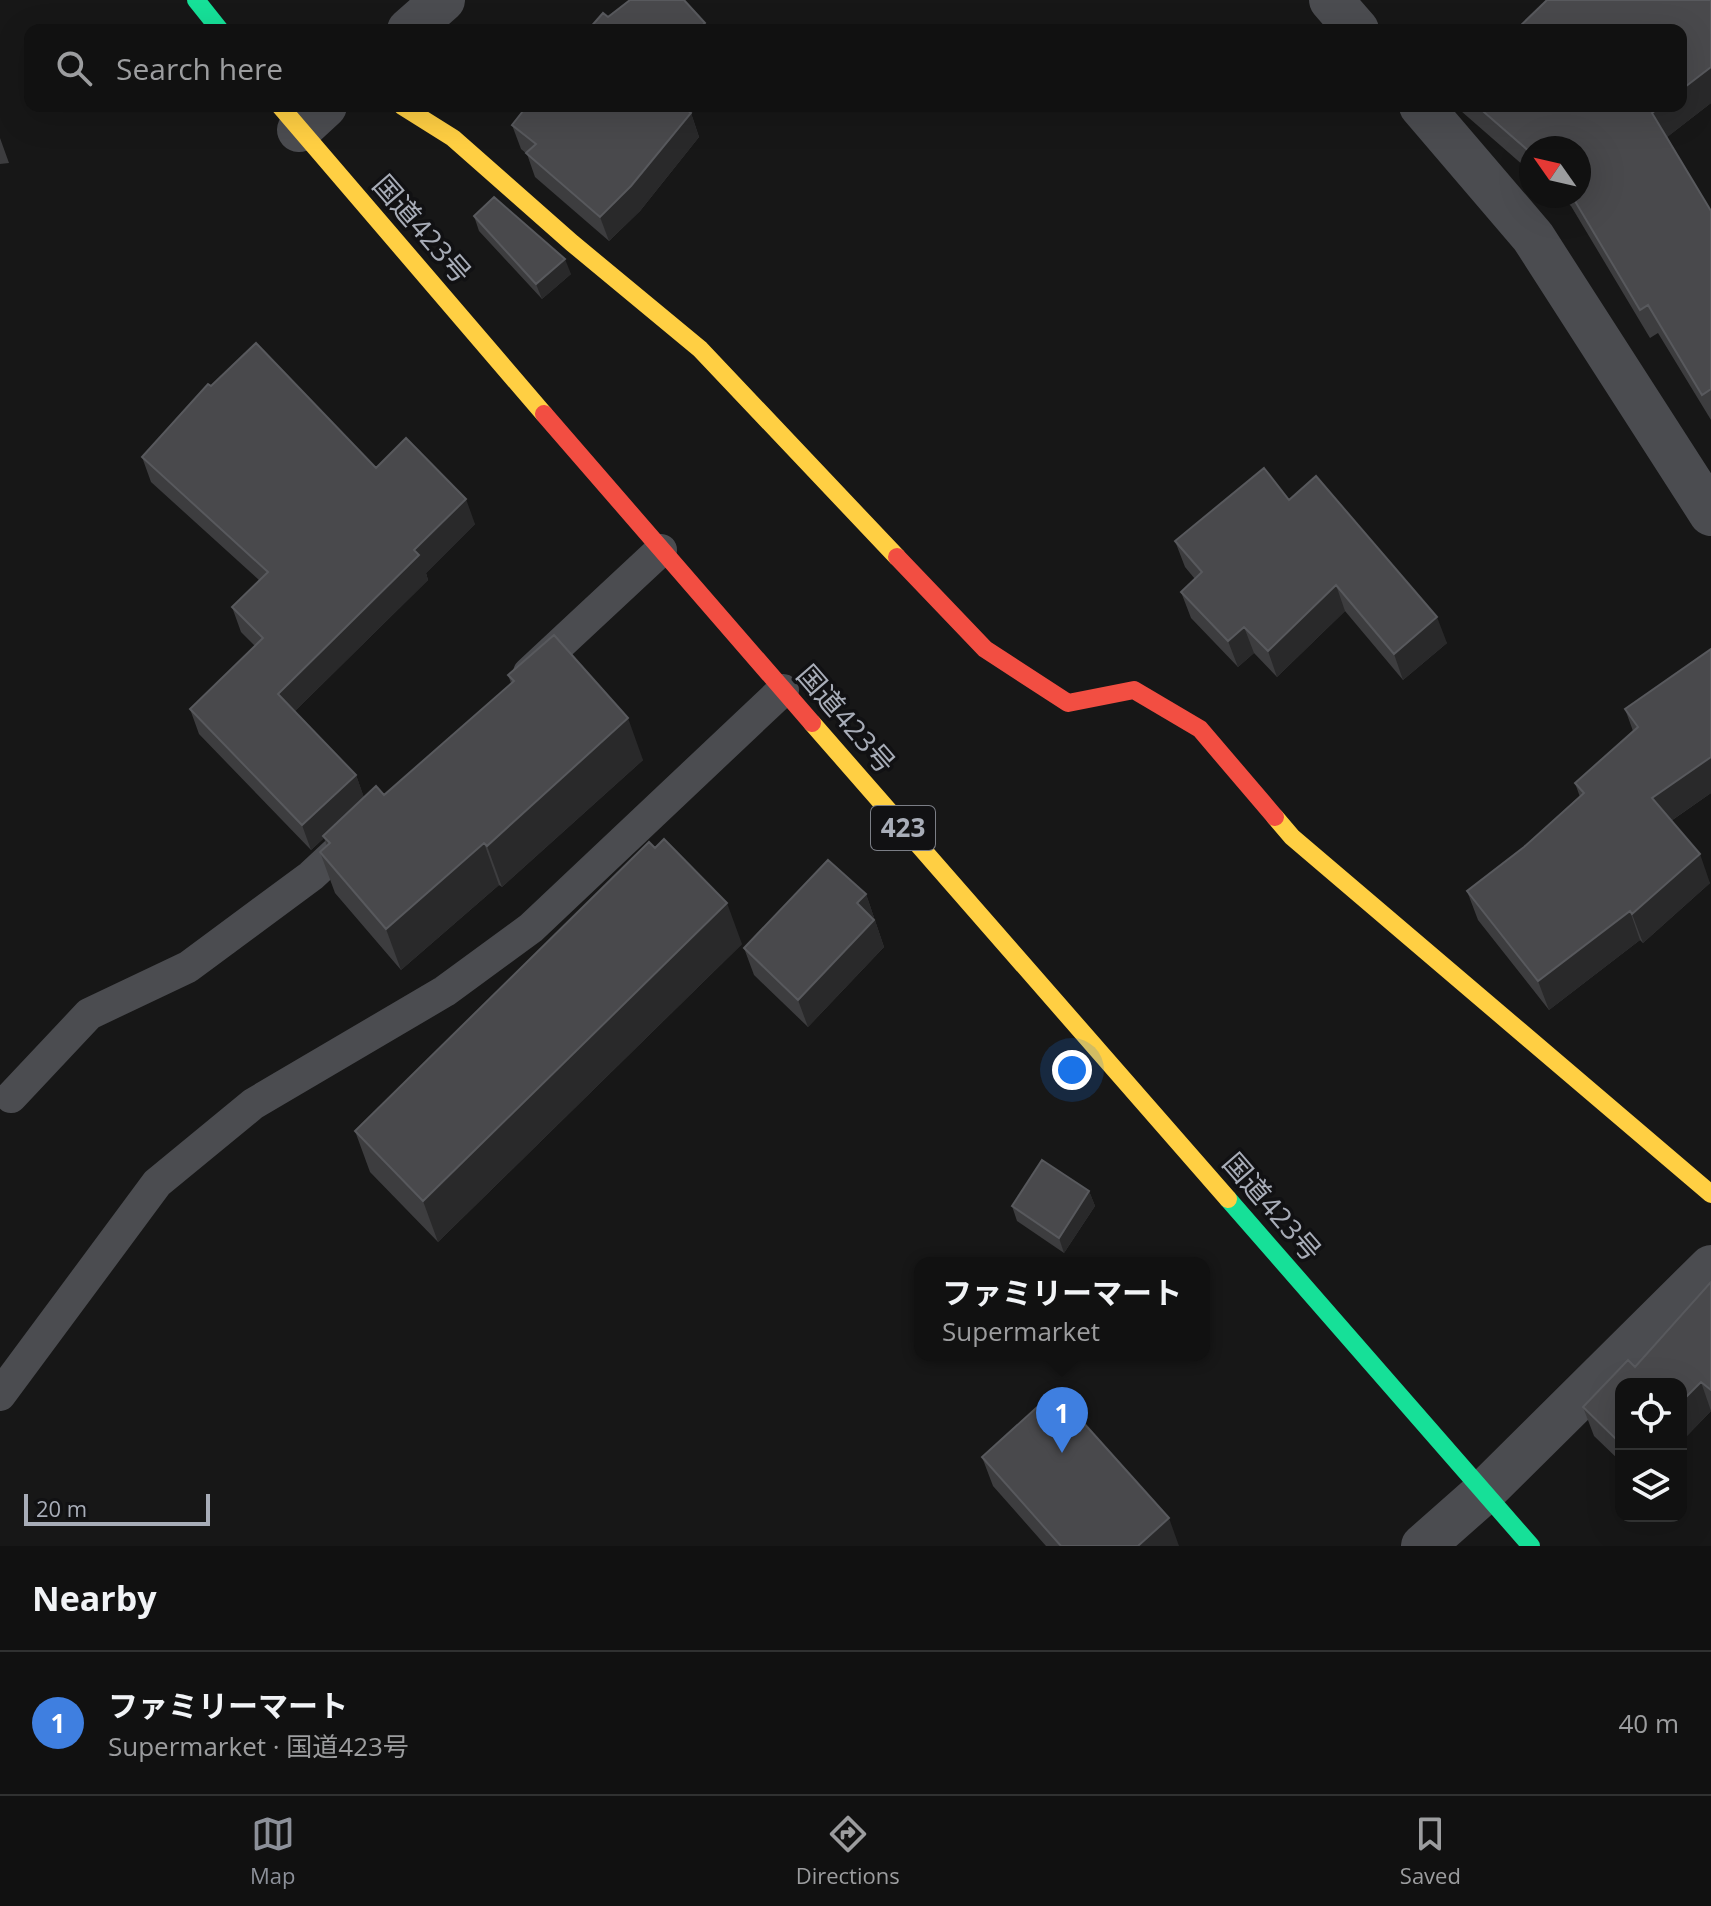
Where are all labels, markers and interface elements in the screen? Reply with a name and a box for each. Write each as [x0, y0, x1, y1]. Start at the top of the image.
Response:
search box [24, 24, 1687, 112]
icon: search [52, 46, 96, 90]
text: Search here [116, 48, 283, 89]
north arrow [1519, 136, 1591, 208]
street label: 国道423号 [365, 166, 480, 291]
street label: 国道423号 [789, 656, 904, 781]
road number: 423 [871, 806, 935, 850]
your location [1052, 1050, 1092, 1090]
street label: 国道423号 [1215, 1144, 1330, 1269]
popup [914, 1257, 1210, 1361]
text: ファミリーマート [942, 1272, 1182, 1313]
text: Supermarket [942, 1313, 1100, 1349]
map controls [1615, 1378, 1687, 1522]
button: locate [1615, 1378, 1687, 1450]
pin: 1 [1036, 1387, 1088, 1453]
button: layers [1615, 1450, 1687, 1522]
scale bar [24, 1490, 210, 1526]
text: 20 m [36, 1493, 87, 1523]
text: Nearby [32, 1575, 157, 1621]
text: ファミリーマート [108, 1685, 348, 1726]
text: 1 [51, 1705, 65, 1741]
text: 40 m [1618, 1705, 1679, 1741]
text: Supermarket · 国道423号 [108, 1728, 409, 1764]
tab: Map [250, 1812, 296, 1890]
tab: Directions [796, 1812, 900, 1890]
tab: Saved [1400, 1812, 1461, 1890]

